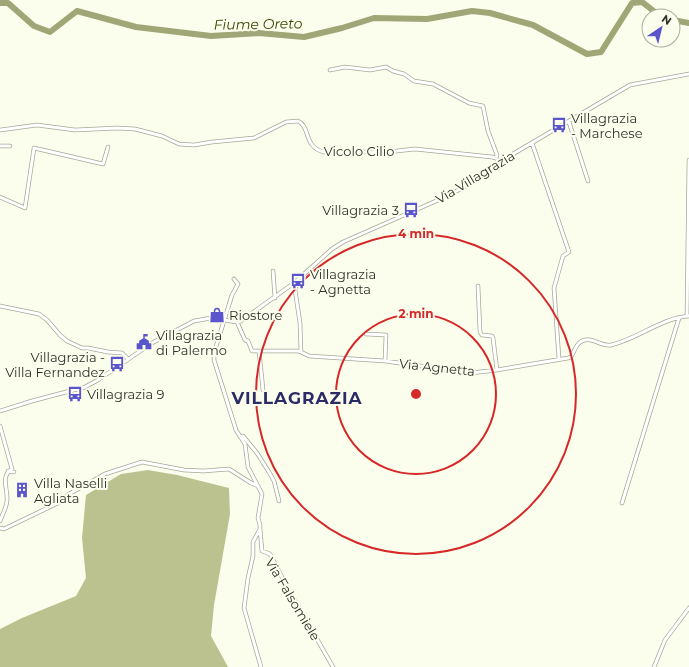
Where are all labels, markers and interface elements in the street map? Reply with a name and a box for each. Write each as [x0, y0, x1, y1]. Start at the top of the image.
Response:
north arrow [641, 8, 681, 48]
text: N [659, 12, 674, 28]
water label: Fiume Oreto [213, 14, 303, 34]
place label: Villagrazia - Marchese [571, 110, 643, 141]
bus stop icon: Villagrazia - Marchese [550, 116, 568, 134]
street label: Vicolo Cilio [324, 143, 394, 159]
street label: Via Villagrazia [433, 147, 517, 207]
bus stop icon: Villagrazia 3 [402, 201, 420, 219]
place label: Villagrazia 3 [322, 202, 399, 218]
text: 4 min [398, 226, 434, 241]
place label: Villagrazia - Agnetta [310, 266, 376, 297]
bus stop icon: Villagrazia - Agnetta [289, 272, 307, 290]
shop icon: Riostore [208, 306, 226, 324]
text: 2 min [399, 306, 433, 321]
place label: Riostore [229, 307, 283, 323]
place label: Villagrazia di Palermo [156, 327, 227, 358]
public building icon: Villagrazia di Palermo [135, 333, 153, 351]
place label: Villagrazia - Villa Fernandez [5, 349, 105, 380]
bus stop icon: Villagrazia - Villa Fernandez [108, 355, 126, 373]
street label: Via Agnetta [398, 355, 476, 379]
bus stop icon: Villagrazia 9 [66, 385, 84, 403]
place label: Villagrazia 9 [87, 386, 164, 402]
centre of rings [409, 387, 423, 401]
district label: VILLAGRAZIA [230, 388, 363, 408]
place label: Villa Naselli Agliata [34, 475, 107, 506]
building icon: Villa Naselli Agliata [13, 481, 31, 499]
street label: Via Falsomiele [262, 555, 324, 643]

